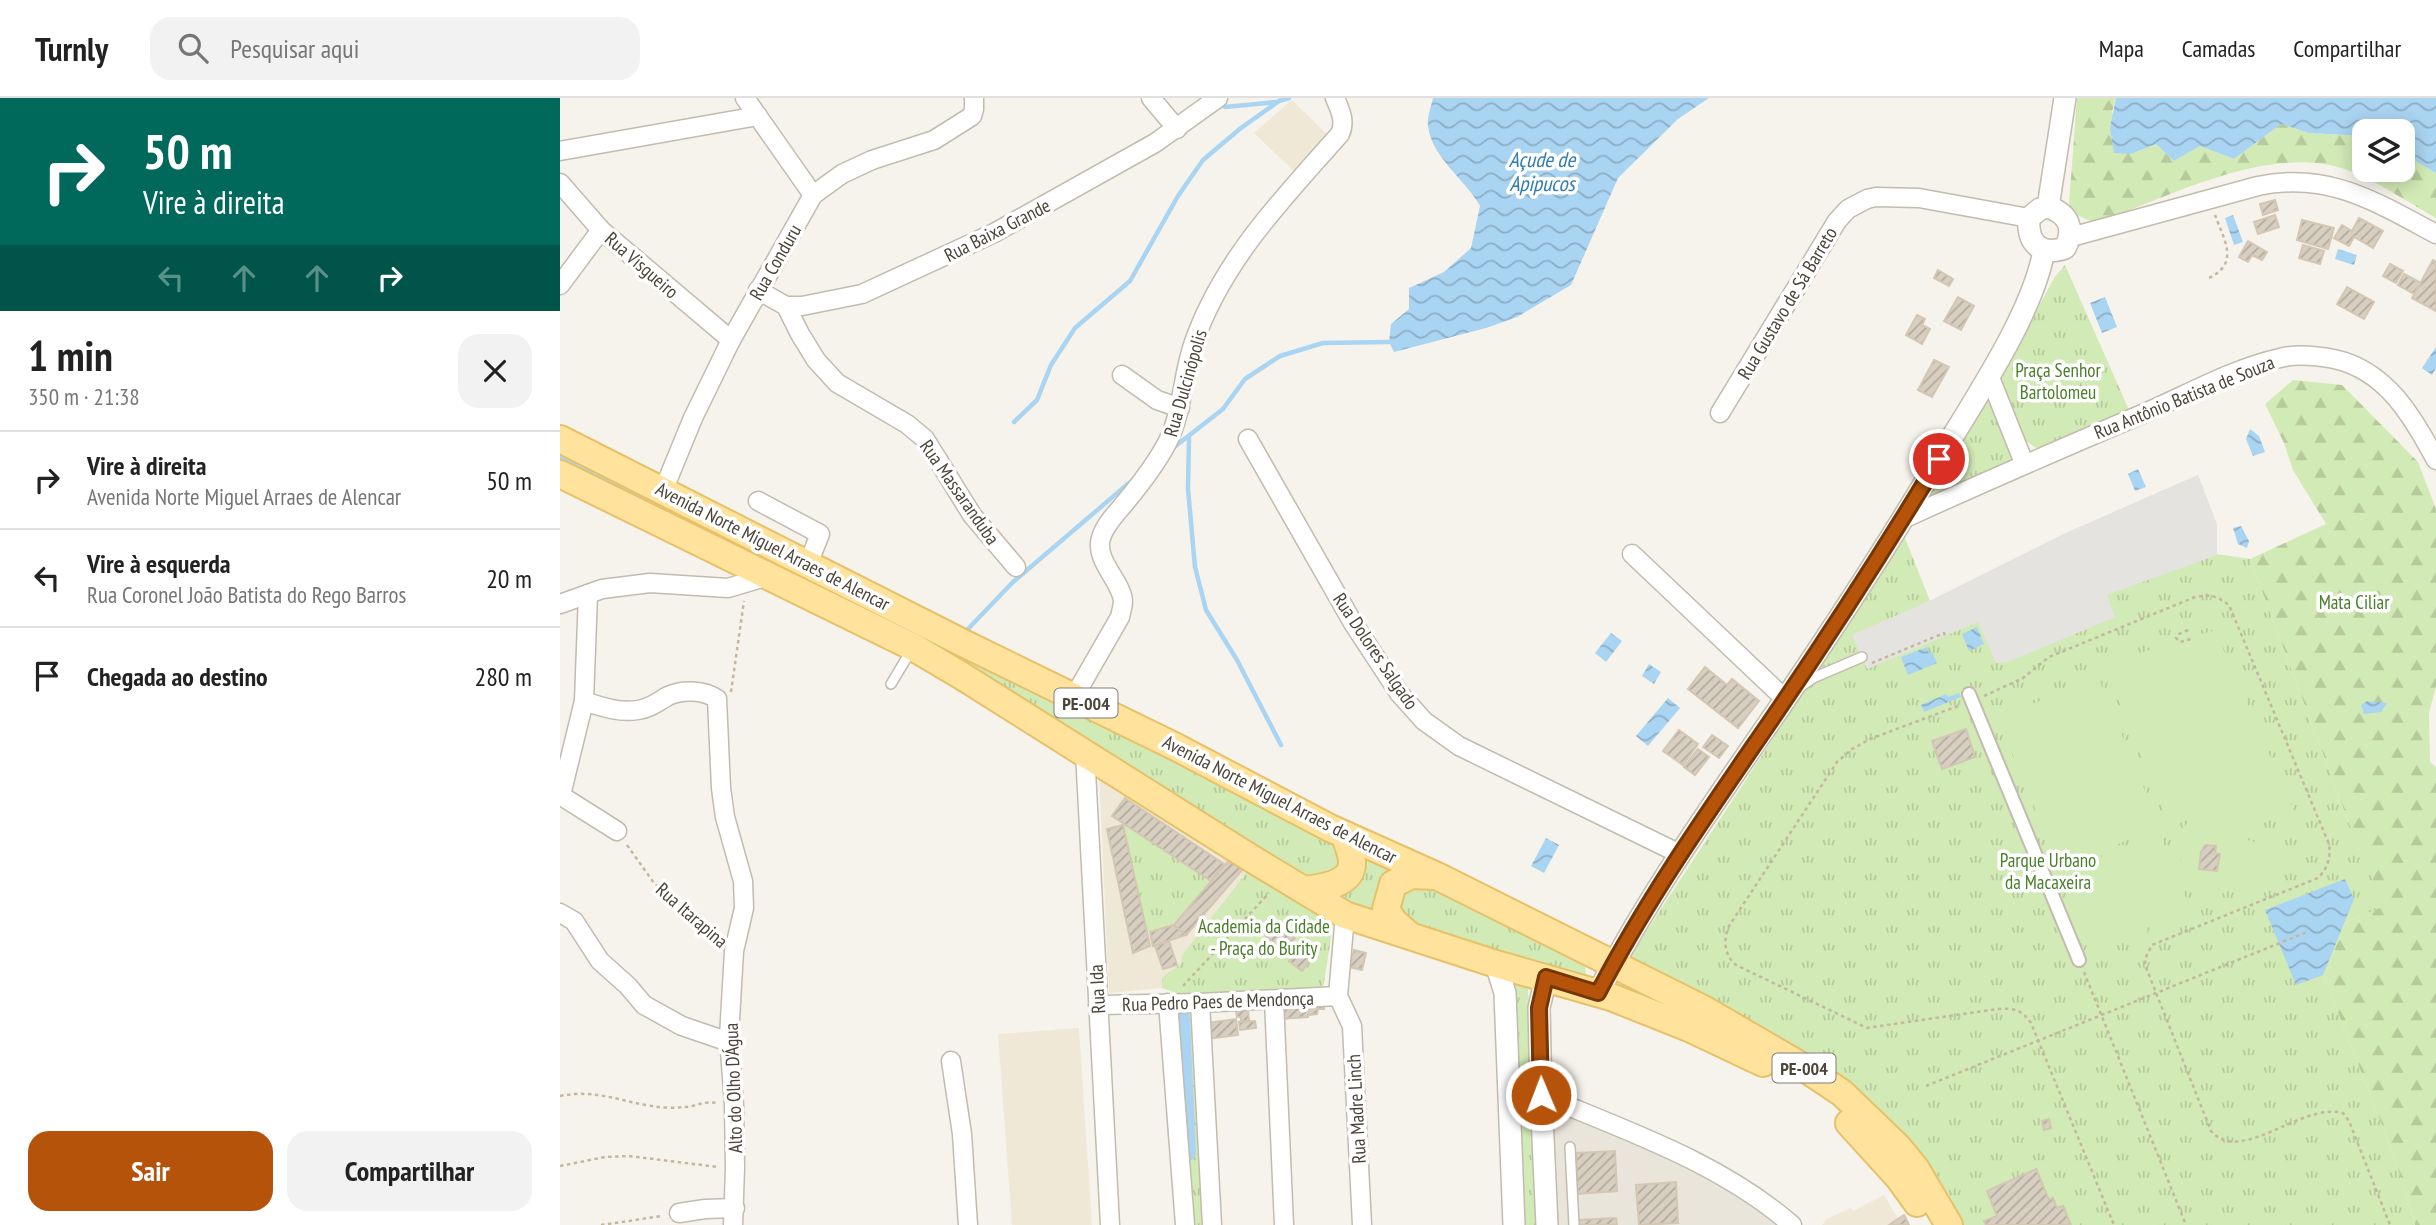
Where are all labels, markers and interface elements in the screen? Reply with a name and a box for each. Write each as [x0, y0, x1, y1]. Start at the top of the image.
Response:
search box [150, 17, 640, 80]
text: Turnly [35, 27, 108, 70]
icon: search [174, 29, 212, 67]
text: Pesquisar aqui [230, 32, 359, 65]
text: Mapa [2099, 33, 2144, 64]
text: Camadas [2182, 33, 2255, 64]
text: Compartilhar [2293, 33, 2401, 64]
text: 50 m [143, 119, 232, 183]
map controls [2352, 119, 2415, 182]
button: layers [2352, 119, 2415, 182]
icon: right [28, 126, 119, 217]
water label: Açude de Apipucos [1509, 146, 1576, 197]
text: Vire à direita [143, 181, 284, 223]
street label: Rua Baixa Grande [940, 193, 1054, 267]
street label: Rua Conduru [744, 220, 806, 304]
street label: Rua Gustavo de Sá Barreto [1732, 223, 1842, 383]
street label: Rua Visgueiro [600, 227, 684, 303]
icon: left [152, 259, 190, 297]
icon: ahead [225, 259, 263, 297]
icon: ahead [298, 259, 336, 297]
icon: right [371, 259, 409, 297]
street label: Rua Dulcinópolis [1158, 327, 1212, 439]
text: 1 min [28, 328, 113, 383]
button: close [458, 334, 532, 408]
street label: Rua Antônio Batista de Souza [2090, 350, 2278, 444]
park label: Praça Senhor Bartolomeu [2015, 358, 2101, 404]
text: 350 m · 21:38 [28, 382, 140, 411]
pin [1909, 429, 1969, 489]
street label: Rua Massaranduba [915, 435, 1005, 549]
icon: arrive [1920, 440, 1958, 478]
text: Vire à direita [87, 449, 206, 482]
icon: right [28, 461, 66, 499]
text: 50 m [486, 464, 532, 497]
street label: Avenida Norte Miguel Arraes de Alencar [652, 476, 895, 616]
text: Avenida Norte Miguel Arraes de Alencar [87, 482, 401, 511]
text: Vire à esquerda [87, 547, 230, 580]
icon: left [28, 559, 66, 597]
text: 20 m [486, 562, 532, 595]
text: Rua Coronel João Batista do Rego Barros [87, 580, 406, 609]
street label: Rua Dolores Salgado [1328, 588, 1424, 714]
park label: Mata Ciliar [2319, 590, 2390, 614]
icon: arrive [28, 657, 66, 695]
text: Chegada ao destino [87, 660, 268, 693]
text: 280 m [474, 660, 532, 693]
road number: PE-004 [1054, 688, 1118, 718]
street label: Avenida Norte Miguel Arraes de Alencar [1159, 729, 1402, 869]
park label: Parque Urbano da Macaxeira [2000, 848, 2096, 894]
street label: Rua Itarapina [651, 877, 733, 953]
park label: Academia da Cidade - Praça do Burity [1198, 914, 1330, 960]
street label: Rua Ida [1084, 964, 1110, 1014]
street label: Rua Pedro Paes de Mendonça [1122, 986, 1314, 1016]
street label: Alto do Olho D'Água [719, 1022, 747, 1154]
street label: Rua Madre Linch [1341, 1054, 1371, 1164]
road number: PE-004 [1772, 1054, 1836, 1083]
position arrow [1504, 1058, 1578, 1132]
button: Sair [28, 1131, 273, 1211]
button: Compartilhar [287, 1131, 532, 1211]

